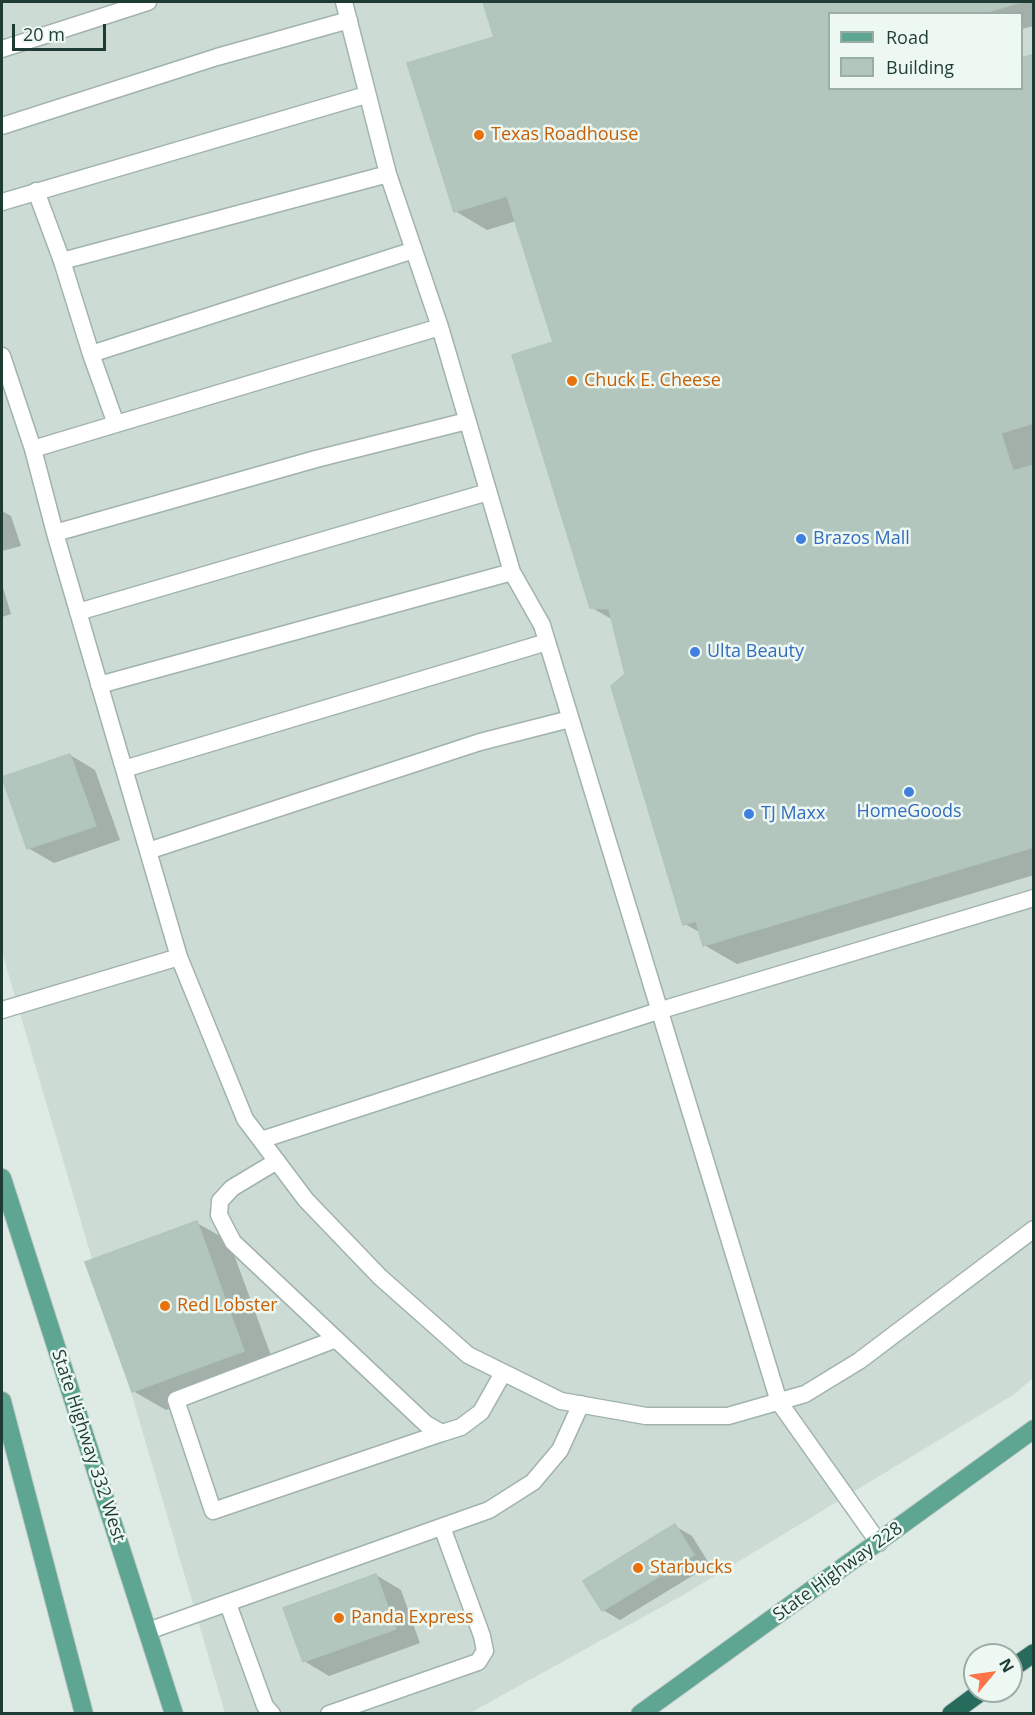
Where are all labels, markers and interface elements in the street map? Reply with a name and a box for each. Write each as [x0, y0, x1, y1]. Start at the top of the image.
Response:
scale bar [15, 12, 110, 50]
legend [828, 12, 1023, 90]
text: 20 m [23, 22, 65, 46]
text: Road [886, 25, 929, 49]
text: Building [886, 55, 954, 79]
place label: Texas Roadhouse [491, 124, 638, 146]
marker: Texas Roadhouse [472, 128, 486, 142]
place label: Chuck E. Cheese [584, 370, 721, 392]
marker: Chuck E. Cheese [565, 374, 579, 388]
place label: Brazos Mall [813, 528, 910, 550]
marker: Brazos Mall [794, 532, 808, 546]
place label: Ulta Beauty [707, 641, 804, 663]
marker: Ulta Beauty [688, 645, 702, 659]
marker: HomeGoods [902, 785, 916, 799]
place label: HomeGoods [856, 801, 962, 823]
place label: TJ Maxx [761, 803, 825, 825]
marker: TJ Maxx [742, 807, 756, 821]
place label: Red Lobster [177, 1295, 278, 1317]
marker: Red Lobster [158, 1299, 172, 1313]
street label: State Highway 332 West [47, 1347, 129, 1545]
street label: State Highway 228 [769, 1518, 907, 1626]
place label: Starbucks [650, 1557, 732, 1579]
marker: Starbucks [631, 1561, 645, 1575]
place label: Panda Express [351, 1607, 474, 1629]
marker: Panda Express [332, 1611, 346, 1625]
north arrow [963, 1643, 1023, 1703]
text: N [994, 1654, 1020, 1676]

